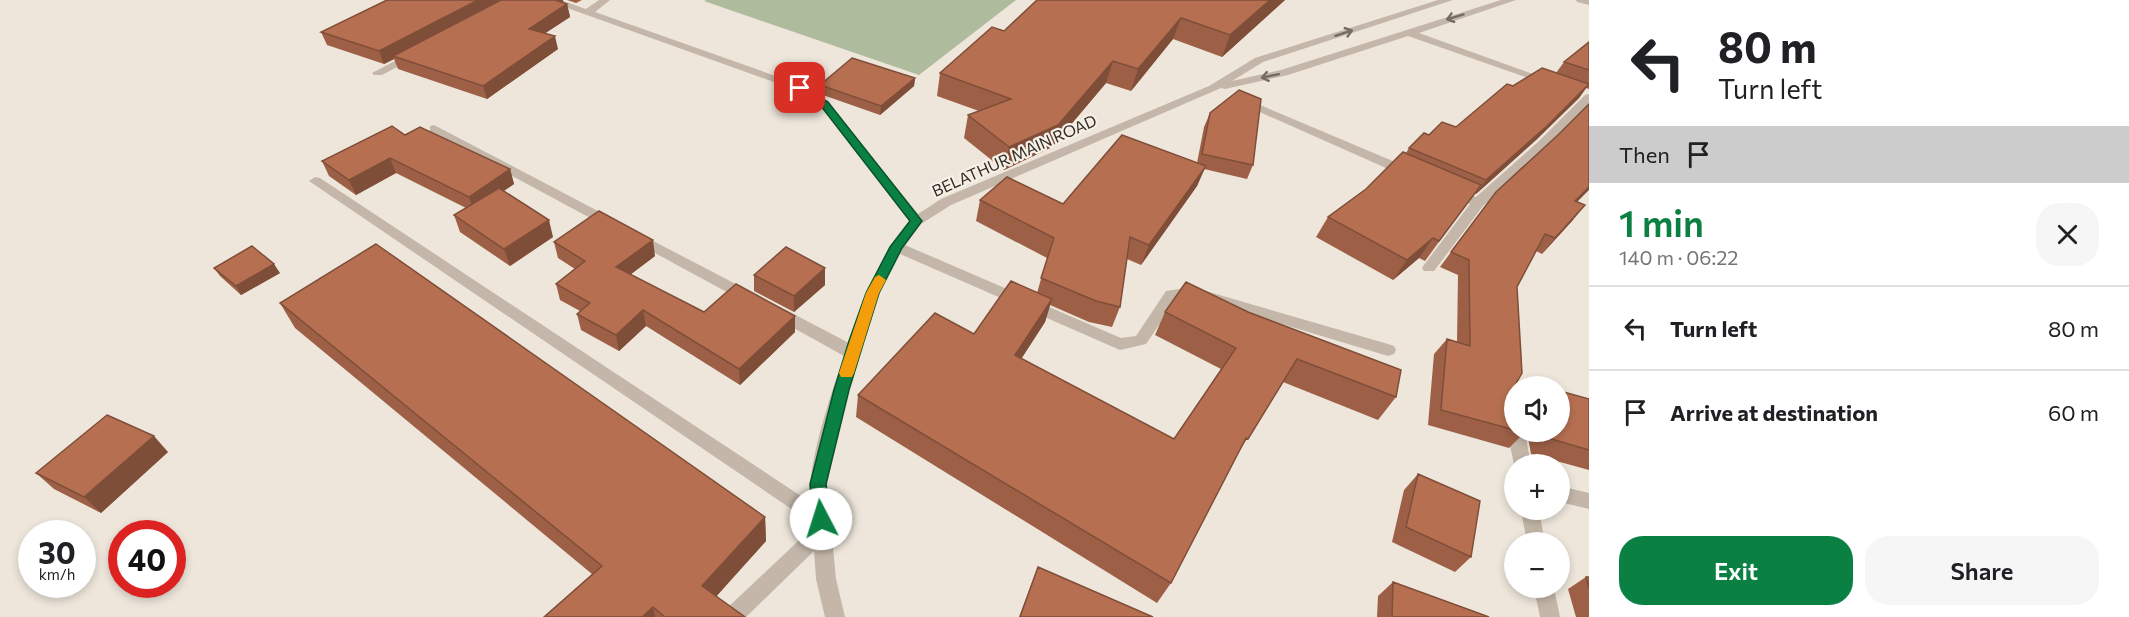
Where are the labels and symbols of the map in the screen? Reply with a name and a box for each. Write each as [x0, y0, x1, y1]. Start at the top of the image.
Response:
one-way arrow [1446, 12, 1465, 23]
one-way arrow [1334, 27, 1353, 38]
pin [774, 62, 825, 113]
one-way arrow [1260, 71, 1280, 82]
street label: BELATHUR MAIN ROAD [929, 110, 1099, 200]
position arrow [789, 487, 853, 551]
speed limit sign: 40 [108, 520, 186, 598]

